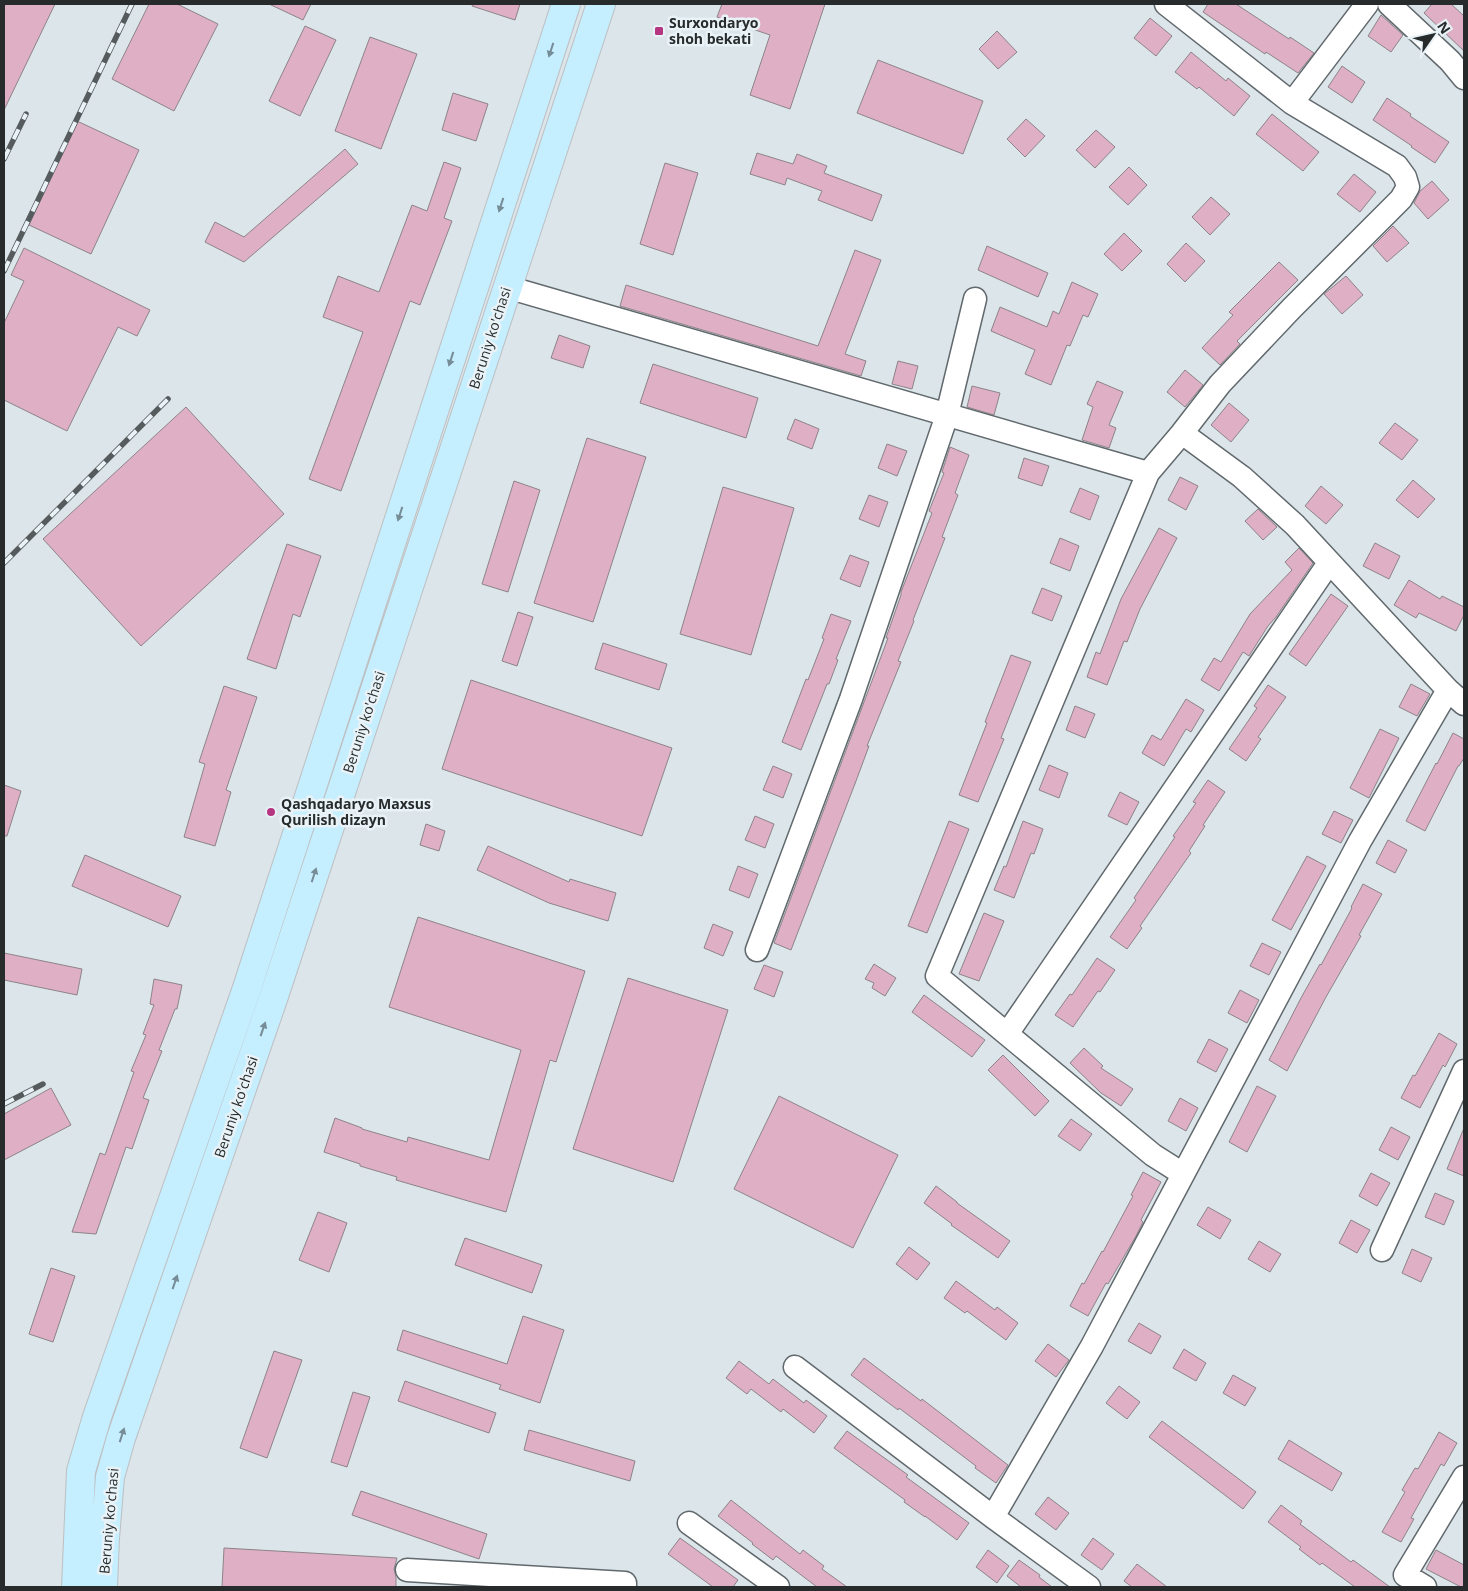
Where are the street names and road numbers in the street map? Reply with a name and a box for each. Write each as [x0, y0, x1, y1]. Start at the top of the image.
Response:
street label: Beruniy ko'chasi [464, 284, 515, 391]
street label: Beruniy ko'chasi [338, 668, 389, 775]
street label: Beruniy ko'chasi [209, 1054, 262, 1160]
street label: Beruniy ko'chasi [94, 1467, 123, 1575]

